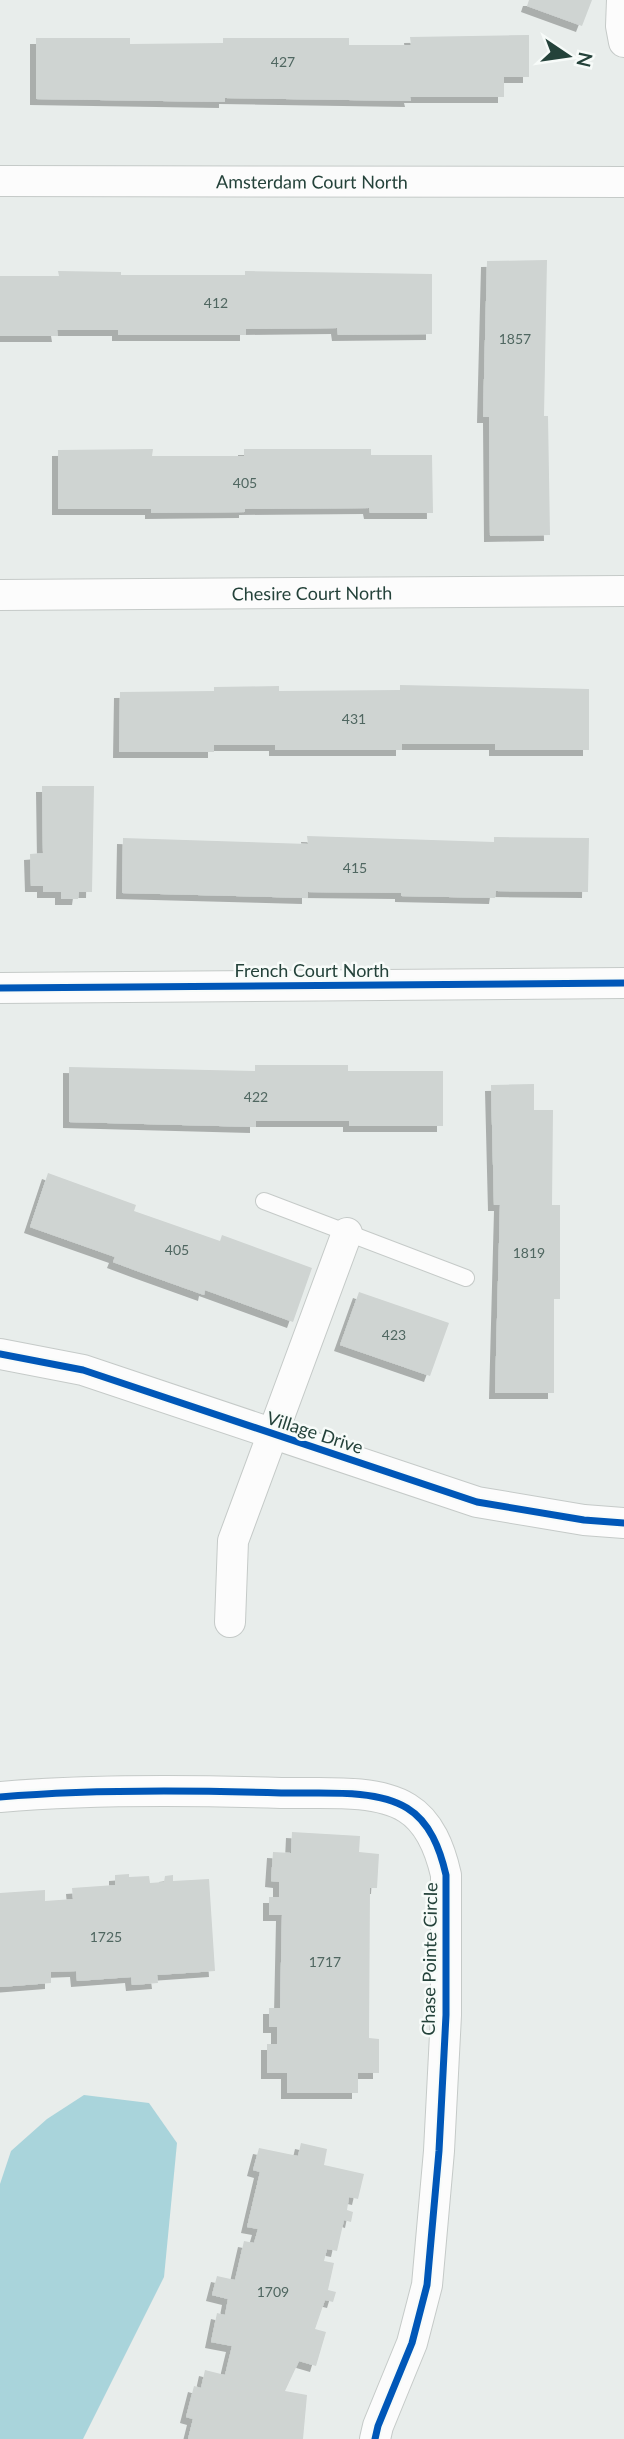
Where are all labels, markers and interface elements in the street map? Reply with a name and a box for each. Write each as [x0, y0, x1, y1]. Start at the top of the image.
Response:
north arrow [533, 21, 603, 91]
text: N [572, 50, 598, 70]
house number: 427 [271, 53, 295, 70]
street label: Amsterdam Court North [216, 170, 408, 193]
house number: 412 [204, 294, 228, 311]
house number: 1857 [499, 330, 531, 347]
house number: 405 [233, 474, 257, 491]
street label: Chesire Court North [232, 581, 392, 605]
house number: 431 [342, 710, 366, 727]
house number: 415 [343, 859, 367, 876]
street label: French Court North [235, 959, 389, 981]
house number: 422 [244, 1088, 268, 1105]
house number: 405 [165, 1241, 189, 1258]
house number: 1819 [513, 1244, 545, 1261]
house number: 423 [382, 1326, 406, 1343]
street label: Village Drive [264, 1406, 366, 1458]
street label: Chase Pointe Circle [417, 1882, 441, 2036]
house number: 1725 [90, 1928, 122, 1945]
house number: 1717 [309, 1953, 341, 1970]
house number: 1709 [257, 2283, 289, 2300]

